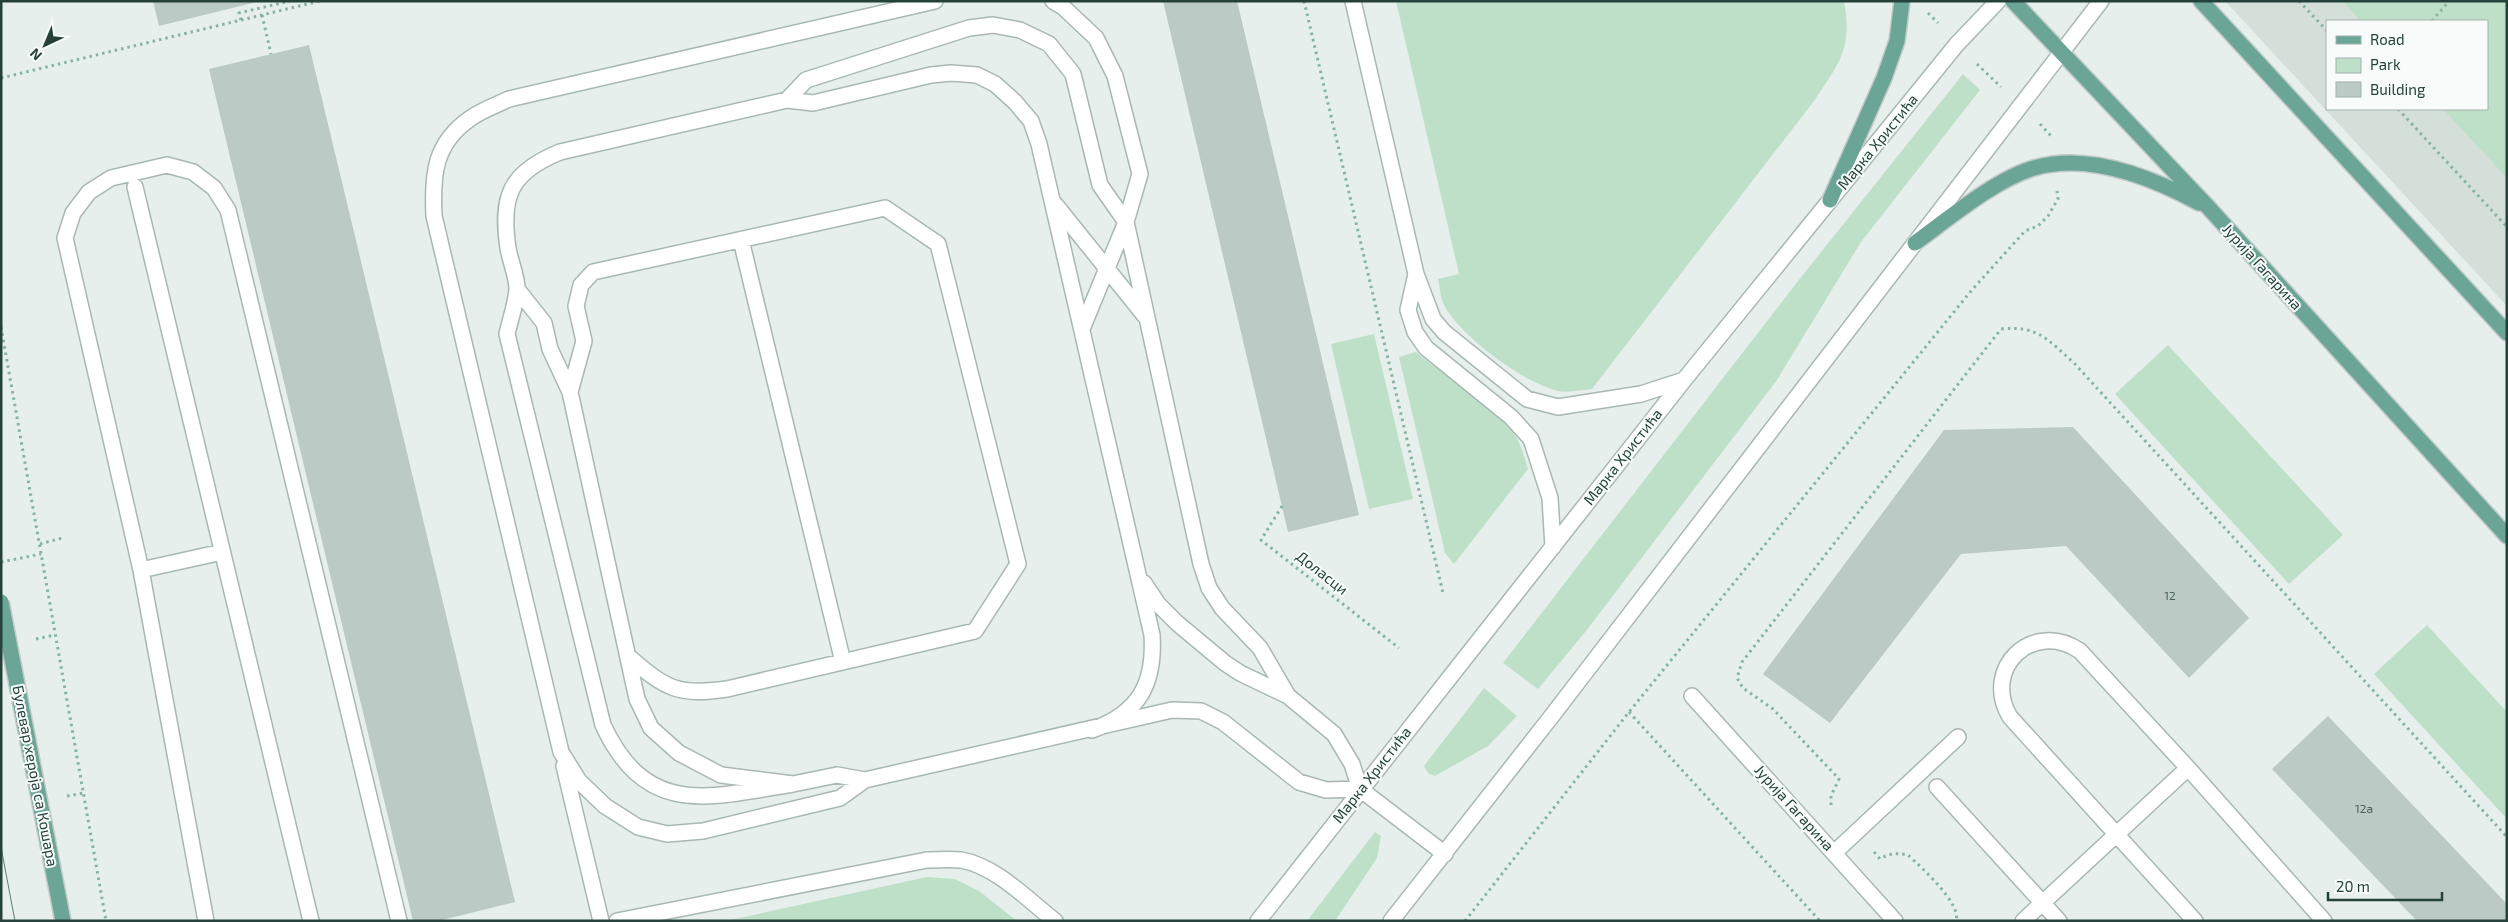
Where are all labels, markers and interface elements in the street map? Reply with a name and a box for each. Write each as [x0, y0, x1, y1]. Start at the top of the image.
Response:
north arrow [20, 20, 70, 70]
legend [2326, 20, 2488, 110]
text: Road [2370, 30, 2405, 48]
text: N [26, 45, 45, 64]
text: Park [2370, 55, 2401, 73]
text: Building [2370, 80, 2426, 98]
street label: Марка Христића [1833, 90, 1921, 193]
street label: Јурија Гагарина [2218, 219, 2306, 314]
street label: Марка Христића [1579, 405, 1665, 508]
street label: Доласци [1293, 546, 1352, 598]
house number: 12 [2164, 588, 2176, 602]
street label: Булевар хероја са Кошара [9, 684, 62, 868]
street label: Марка Христића [1328, 723, 1414, 826]
street label: Јурија Гагарина [1750, 760, 1838, 855]
house number: 12a [2355, 801, 2373, 815]
scale bar [2328, 870, 2442, 902]
text: 20 m [2336, 877, 2370, 895]

